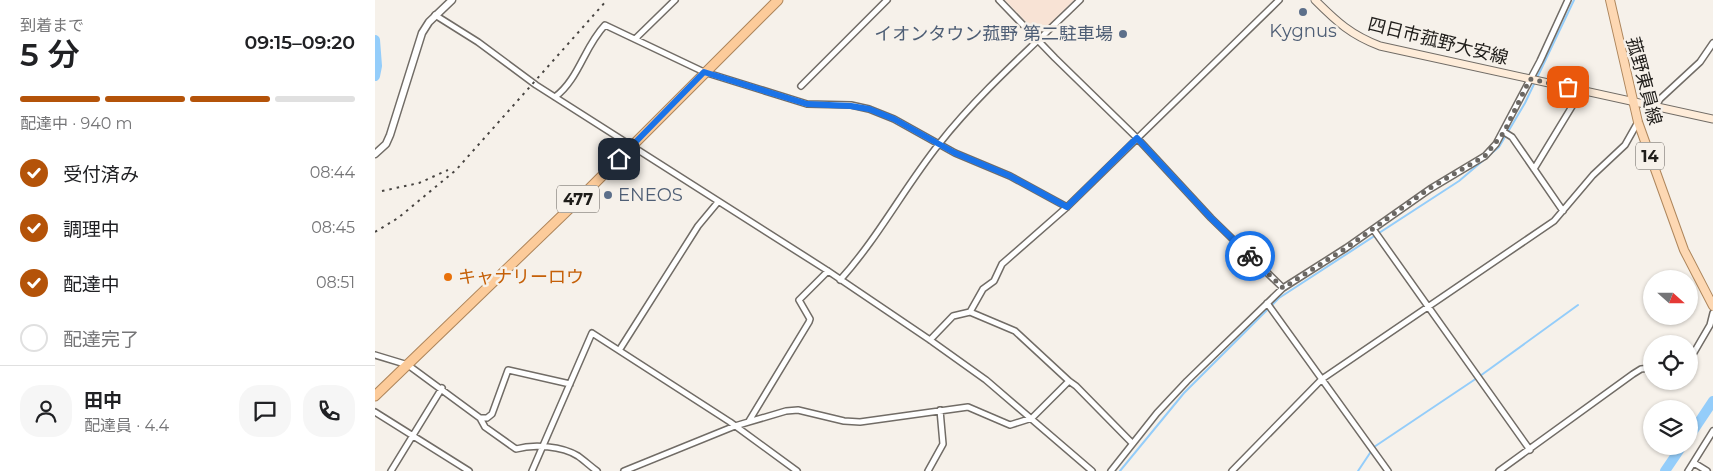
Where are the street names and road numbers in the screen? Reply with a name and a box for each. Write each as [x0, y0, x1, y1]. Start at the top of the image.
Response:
street label: 四日市菰野大安線 [1365, 13, 1511, 69]
street label: 菰野東員線 [1622, 35, 1666, 127]
road number: 14 [1636, 142, 1664, 170]
road number: 477 [557, 185, 599, 212]

